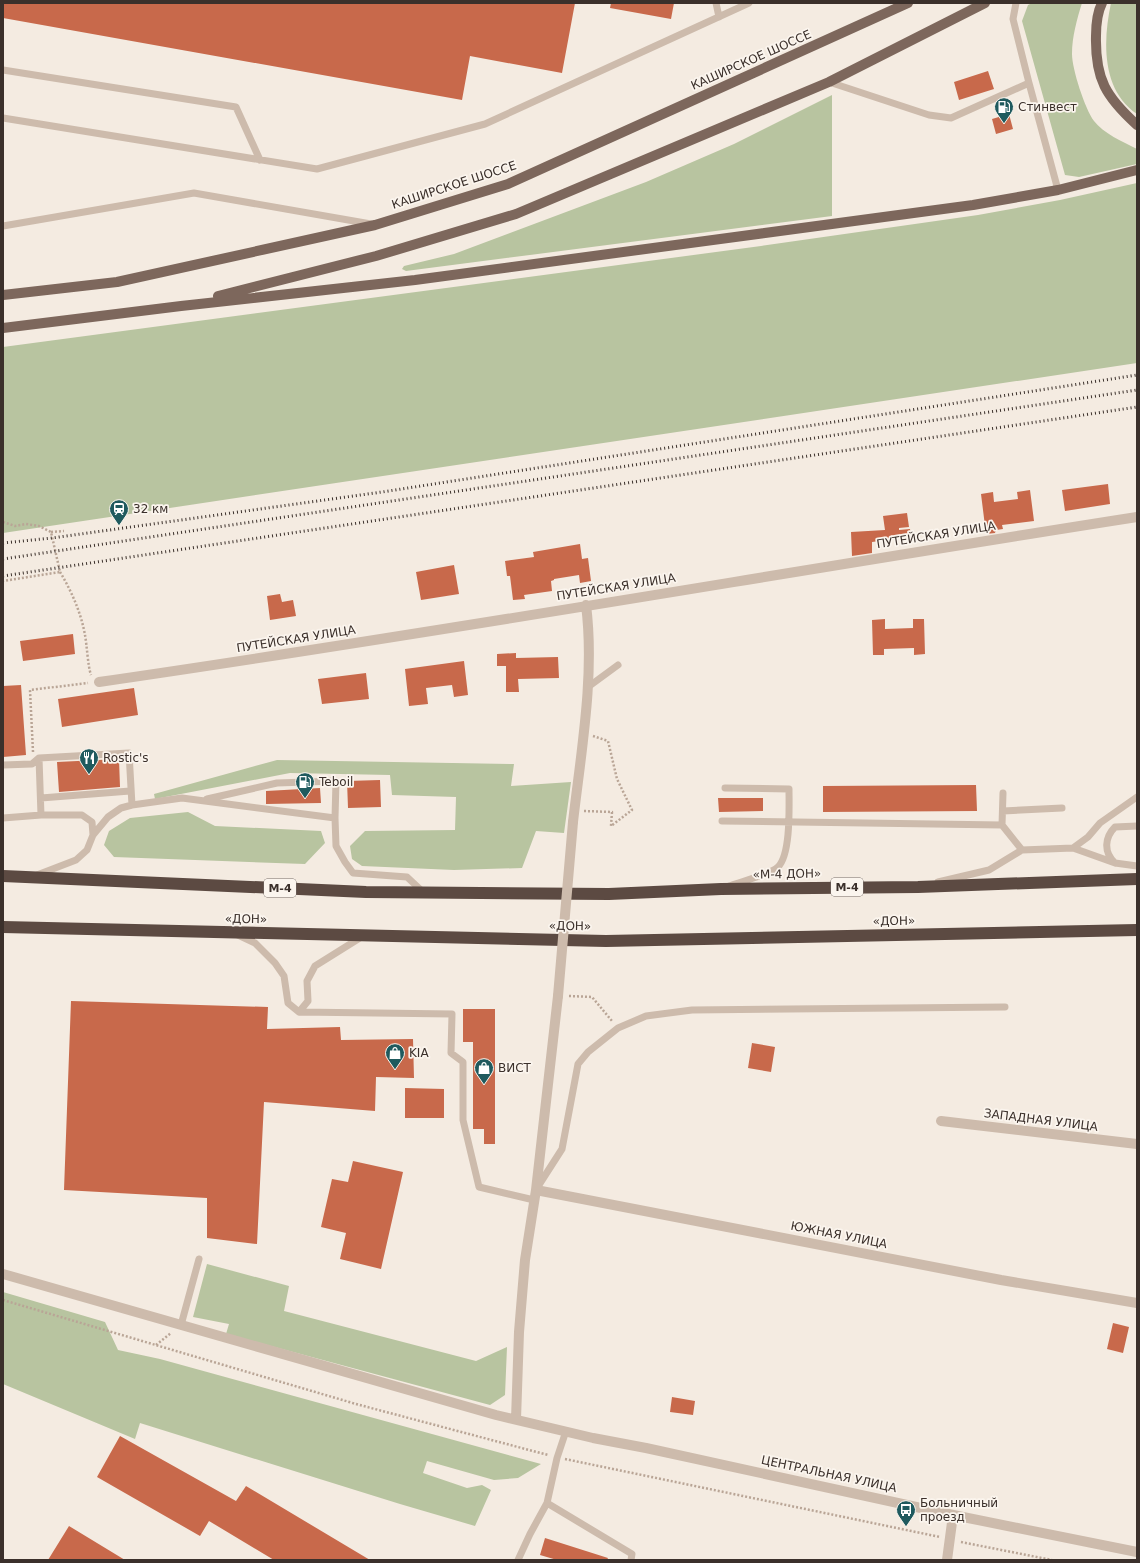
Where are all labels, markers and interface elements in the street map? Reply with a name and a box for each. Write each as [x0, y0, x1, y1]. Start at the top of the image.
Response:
street label: КАШИРСКОЕ ШОССЕ [689, 27, 813, 93]
fuel station icon: Стинвест [993, 96, 1015, 124]
place label: Стинвест [1018, 100, 1077, 114]
street label: КАШИРСКОЕ ШОССЕ [390, 158, 518, 212]
station icon: 32 км [108, 498, 130, 526]
place label: 32 км [133, 502, 168, 516]
street label: ПУТЕЙСКАЯ УЛИЦА [875, 518, 997, 551]
street label: ПУТЕЙСКАЯ УЛИЦА [555, 570, 677, 603]
street label: ПУТЕЙСКАЯ УЛИЦА [235, 622, 357, 655]
restaurant icon: Rostic's [78, 747, 100, 775]
place label: Rostic's [103, 751, 149, 765]
fuel station icon: Teboil [294, 771, 316, 799]
place label: Teboil [318, 775, 353, 789]
street label: «М-4 ДОН» [753, 866, 821, 882]
road number: М-4 [831, 878, 863, 896]
road number: М-4 [264, 879, 296, 897]
street label: «ДОН» [225, 912, 267, 926]
street label: «ДОН» [873, 914, 915, 928]
street label: «ДОН» [549, 919, 591, 933]
shop icon: KIA [384, 1042, 406, 1070]
place label: KIA [409, 1046, 429, 1060]
shop icon: ВИСТ [473, 1057, 495, 1085]
place label: ВИСТ [498, 1061, 532, 1075]
street label: ЗАПАДНАЯ УЛИЦА [983, 1106, 1100, 1134]
street label: ЮЖНАЯ УЛИЦА [790, 1219, 889, 1251]
street label: ЦЕНТРАЛЬНАЯ УЛИЦА [760, 1453, 899, 1495]
place label: Больничный проезд [920, 1496, 998, 1524]
bus stop icon: Больничный проезд [895, 1499, 917, 1527]

